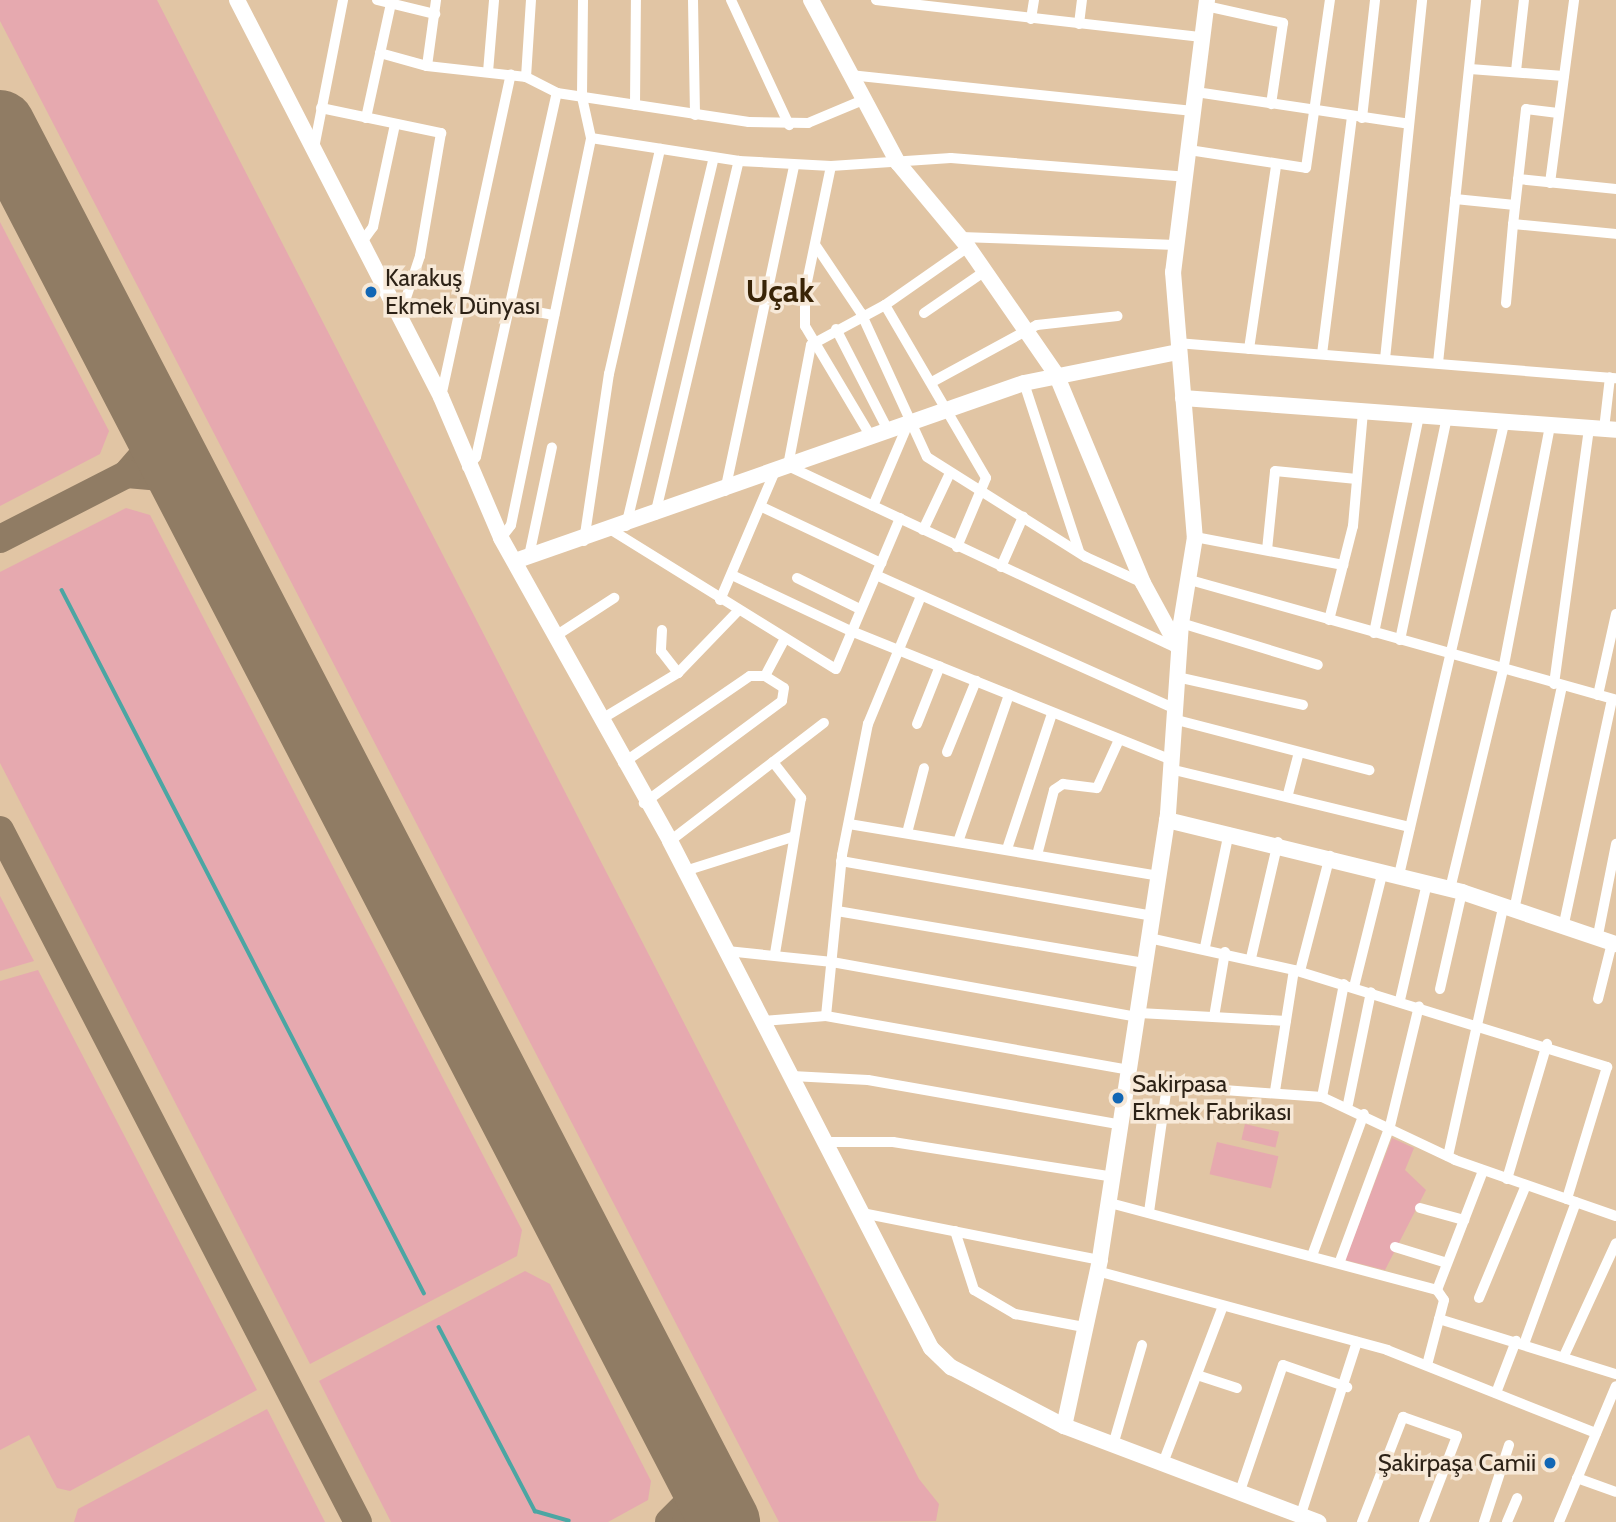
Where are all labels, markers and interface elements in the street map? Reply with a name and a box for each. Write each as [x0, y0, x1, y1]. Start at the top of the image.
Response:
place label: Karakuş Ekmek Dünyası [385, 264, 540, 320]
district label: Uçak [746, 272, 814, 310]
marker: Karakuş Ekmek Dünyası [363, 284, 379, 300]
place label: Sakirpasa Ekmek Fabrikası [1132, 1070, 1291, 1126]
marker: Sakirpasa Ekmek Fabrikası [1110, 1090, 1126, 1106]
place label: Şakirpaşa Camii [1378, 1449, 1536, 1477]
marker: Şakirpaşa Camii [1542, 1455, 1558, 1471]

